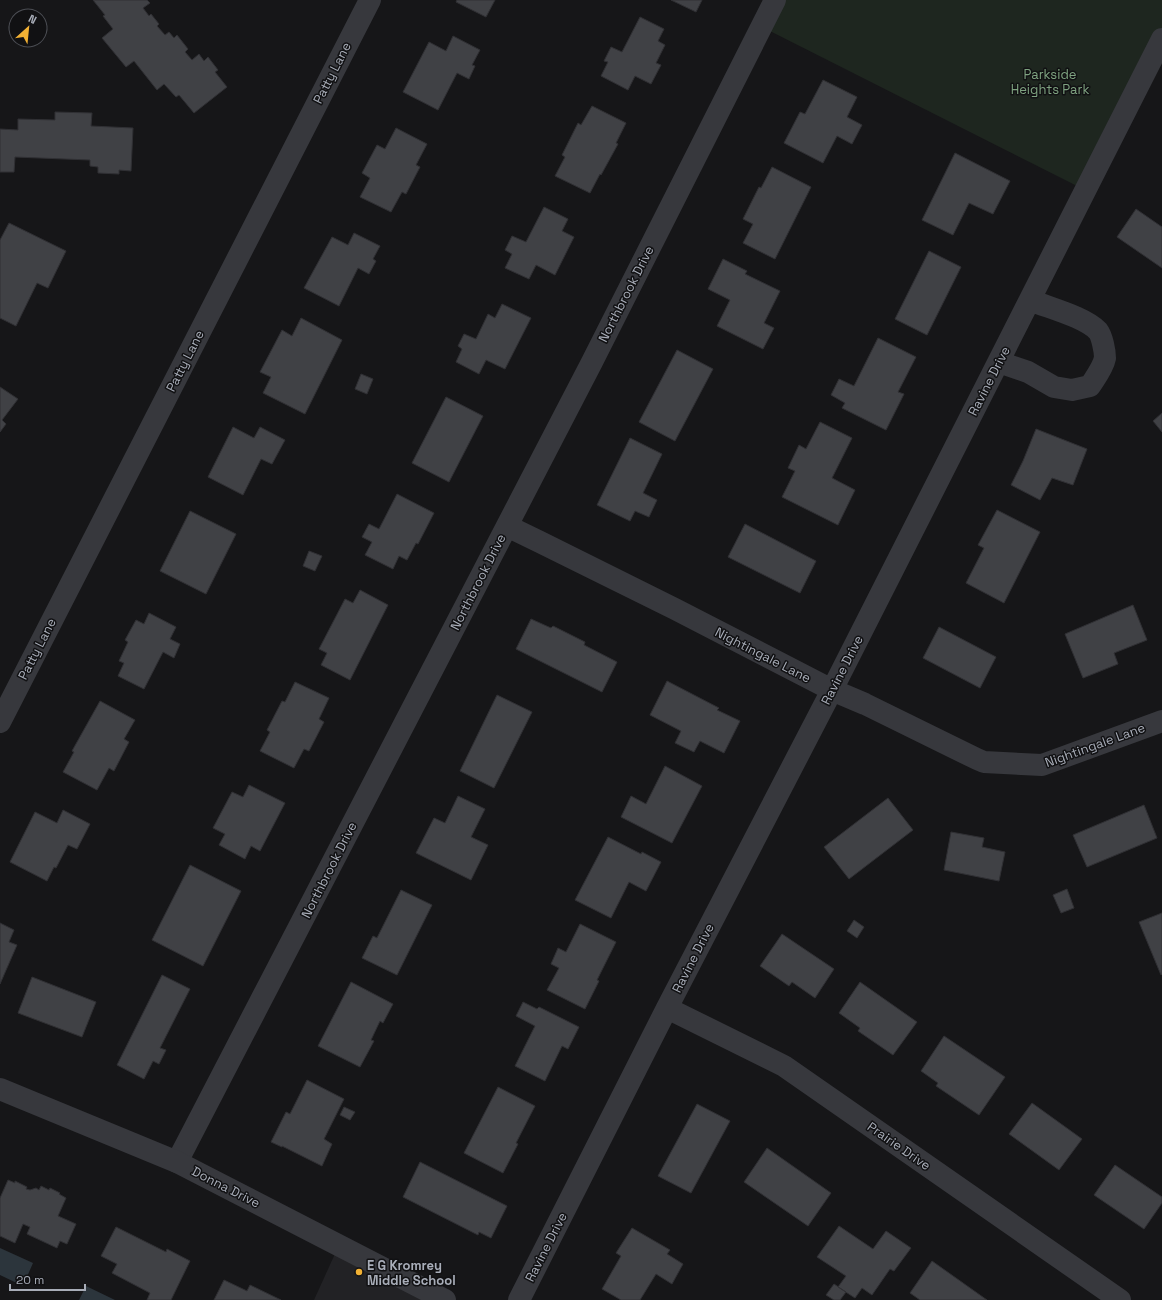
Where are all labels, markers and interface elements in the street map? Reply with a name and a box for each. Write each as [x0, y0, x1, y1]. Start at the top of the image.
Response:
north arrow [8, 8, 48, 48]
text: N [26, 11, 39, 27]
street label: Patty Lane [309, 39, 355, 107]
park label: Parkside Heights Park [1011, 66, 1089, 98]
street label: Northbrook Drive [594, 243, 658, 345]
street label: Patty Lane [162, 327, 208, 395]
street label: Ravine Drive [964, 343, 1014, 419]
street label: Northbrook Drive [446, 531, 510, 633]
street label: Patty Lane [14, 615, 60, 683]
street label: Nightingale Lane [712, 624, 814, 686]
street label: Ravine Drive [817, 632, 867, 708]
street label: Nightingale Lane [1043, 719, 1147, 771]
street label: Northbrook Drive [297, 819, 361, 921]
street label: Ravine Drive [668, 920, 718, 996]
street label: Prairie Drive [864, 1118, 934, 1174]
street label: Donna Drive [189, 1163, 263, 1211]
street label: Ravine Drive [521, 1209, 571, 1285]
place label: E G Kromrey Middle School [367, 1257, 456, 1289]
scale bar [10, 1266, 85, 1292]
marker: E G Kromrey Middle School [354, 1267, 364, 1277]
text: 20 m [16, 1272, 44, 1288]

